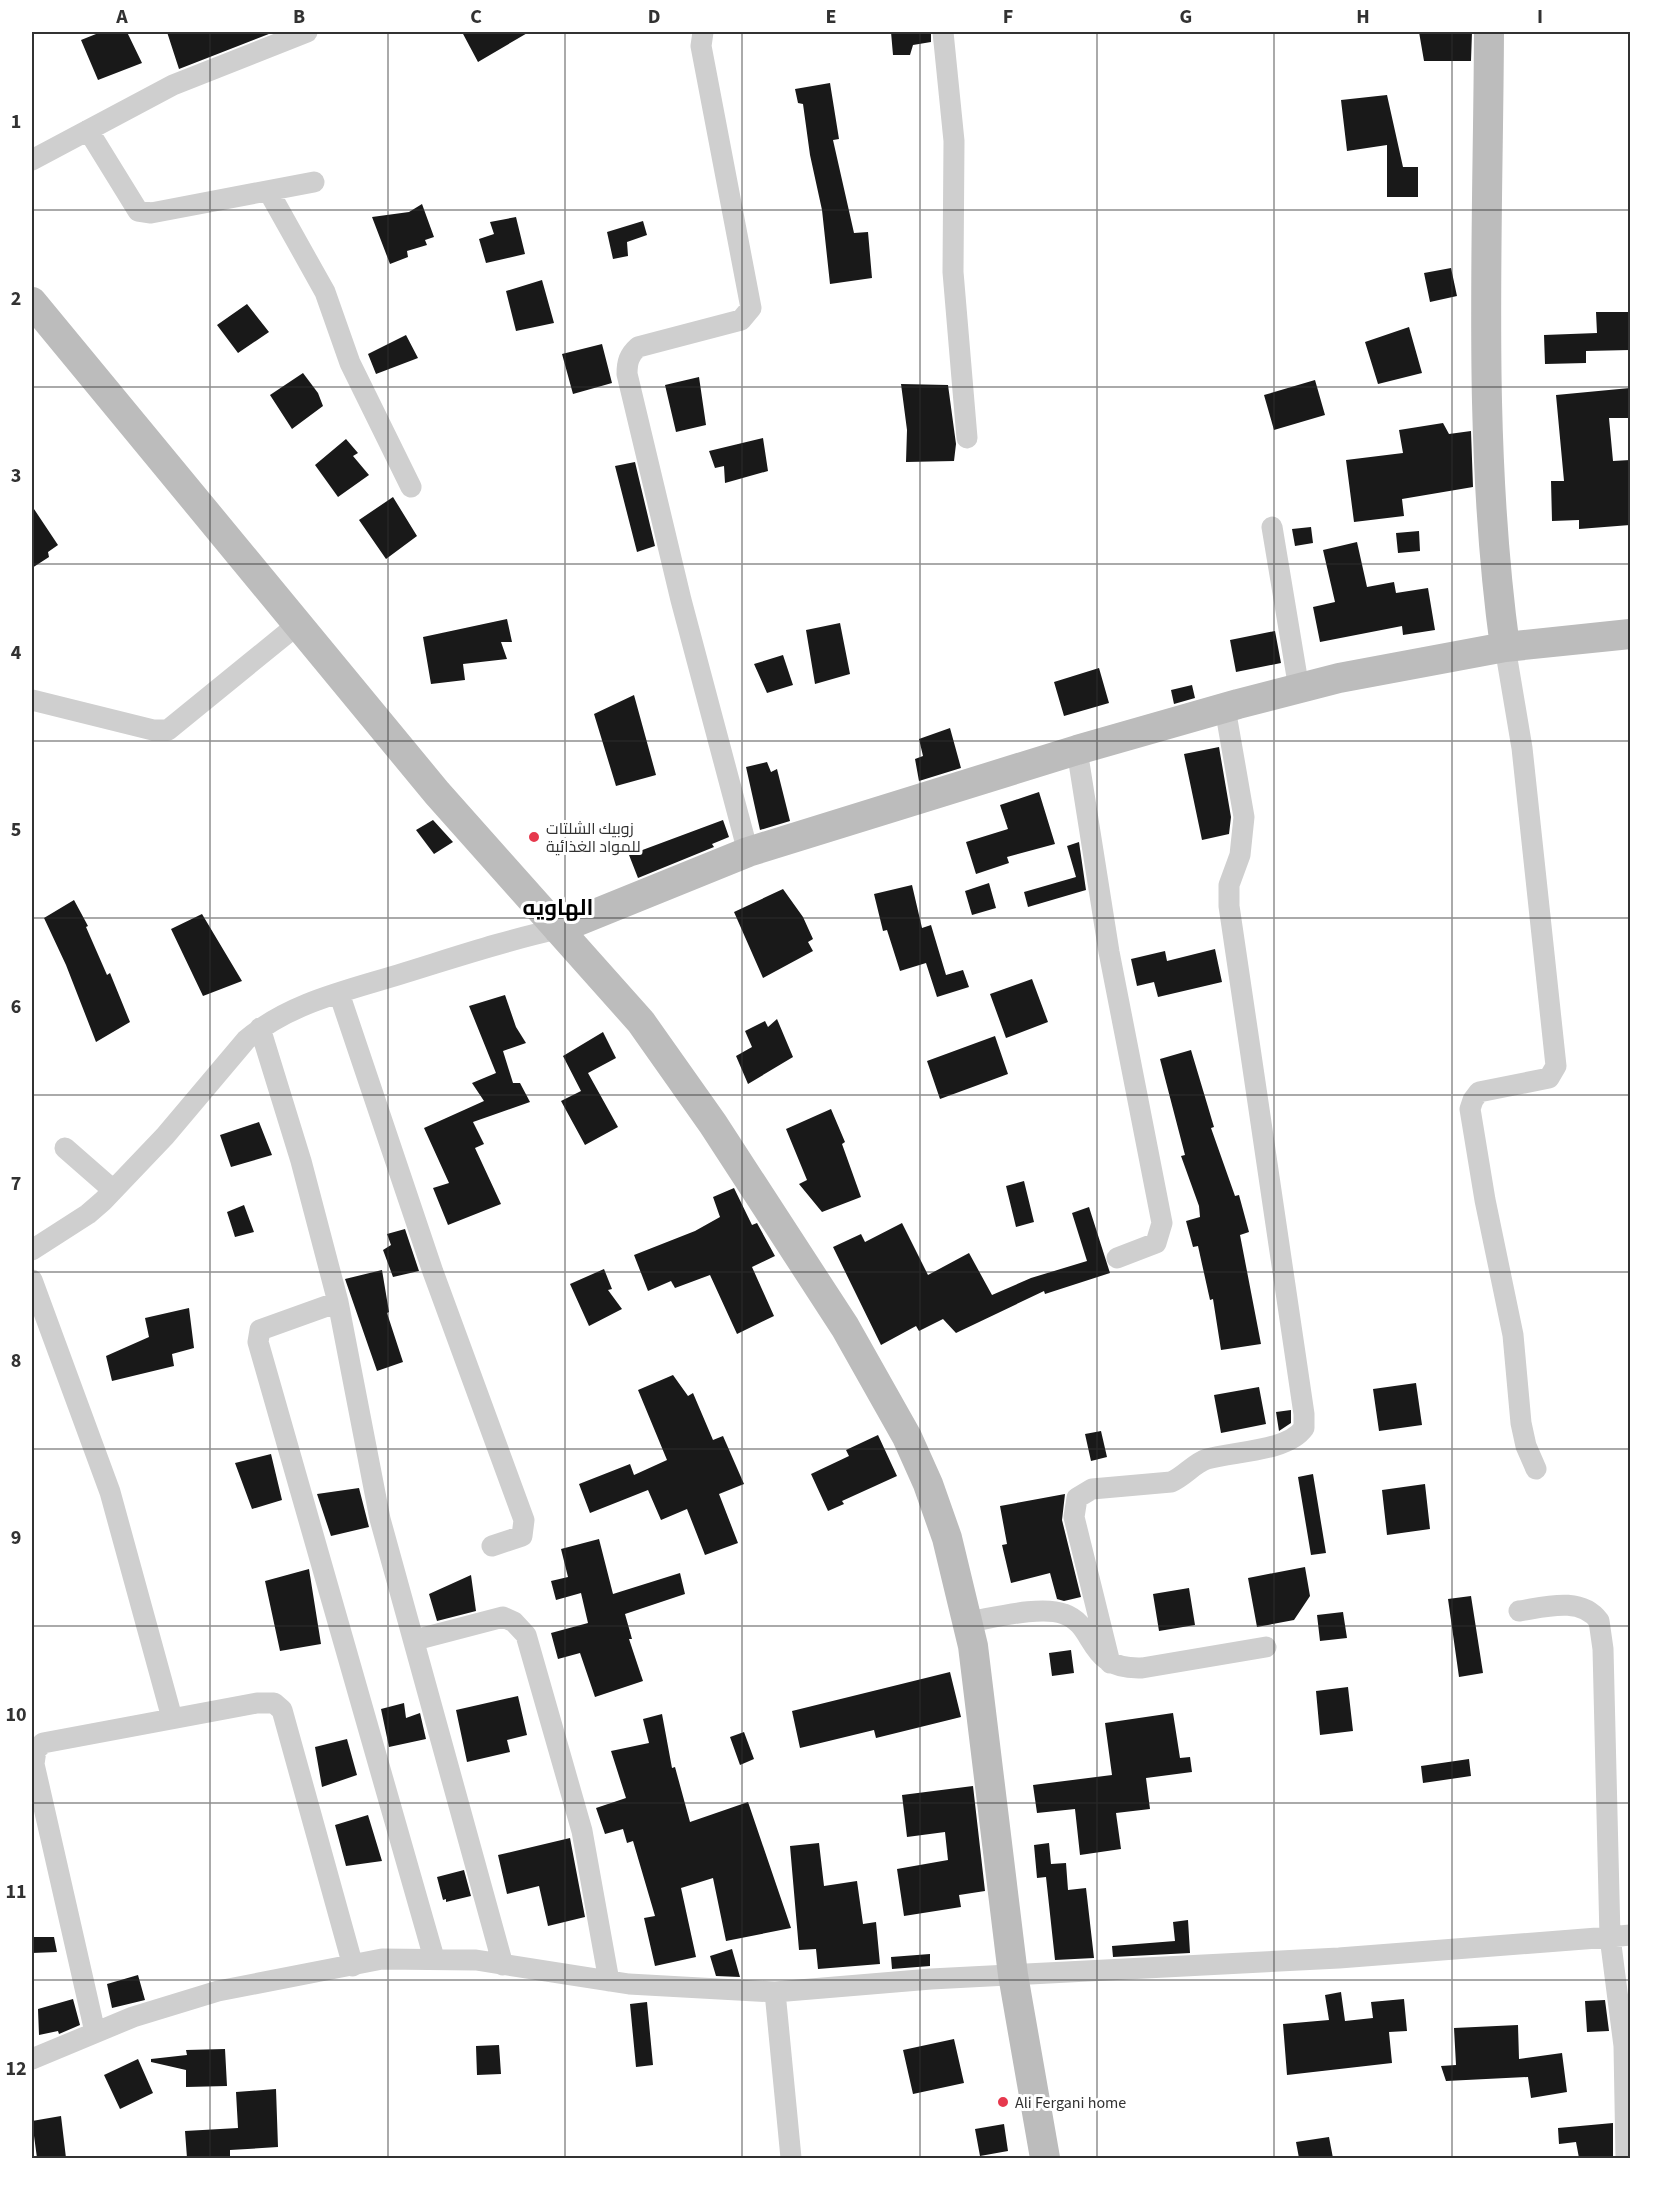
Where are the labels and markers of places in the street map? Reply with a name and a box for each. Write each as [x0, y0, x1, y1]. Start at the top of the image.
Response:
place label: زوبيك الشلتات للمواد الغذائية [546, 818, 641, 858]
marker: زوبيك الشلتات للمواد الغذائية [527, 830, 541, 844]
place label: Ali Fergani home [1015, 2092, 1126, 2114]
marker: Ali Fergani home [996, 2095, 1010, 2109]

